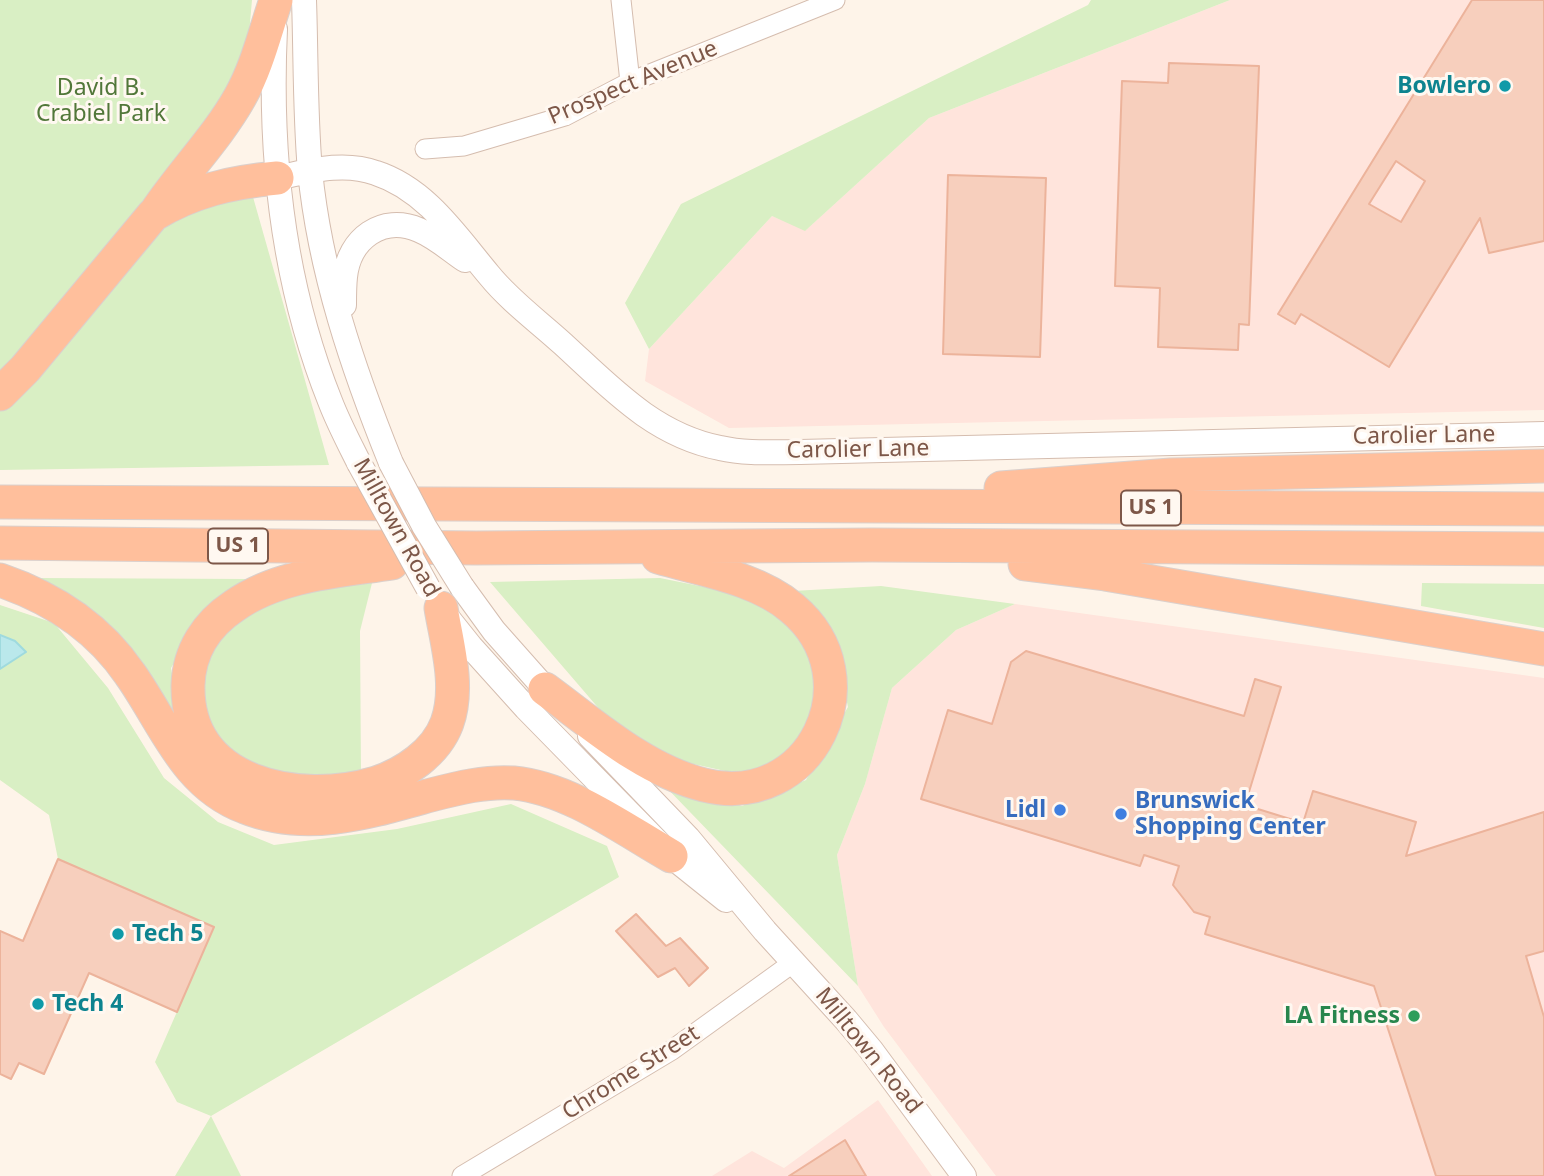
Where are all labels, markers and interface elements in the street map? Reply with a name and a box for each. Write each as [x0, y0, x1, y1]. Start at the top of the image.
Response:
street label: Prospect Avenue [544, 35, 722, 131]
place label: Bowlero [1397, 72, 1491, 100]
park label: David B. Crabiel Park [36, 74, 166, 128]
marker: Bowlero [1497, 78, 1513, 94]
street label: Carolier Lane [1352, 421, 1496, 451]
street label: Carolier Lane [786, 435, 930, 465]
street label: Milltown Road [347, 454, 445, 602]
road number: US 1 [1121, 490, 1181, 526]
road number: US 1 [208, 528, 268, 564]
place label: Brunswick Shopping Center [1135, 787, 1326, 841]
place label: Lidl [1005, 796, 1046, 824]
marker: Lidl [1052, 802, 1068, 818]
marker: Brunswick Shopping Center [1113, 806, 1129, 822]
place label: Tech 5 [132, 920, 203, 948]
marker: Tech 5 [110, 926, 126, 942]
street label: Milltown Road [809, 982, 927, 1120]
place label: Tech 4 [52, 990, 123, 1018]
marker: Tech 4 [30, 996, 46, 1012]
place label: LA Fitness [1284, 1002, 1400, 1030]
marker: LA Fitness [1406, 1008, 1422, 1024]
street label: Chrome Street [557, 1020, 705, 1126]

